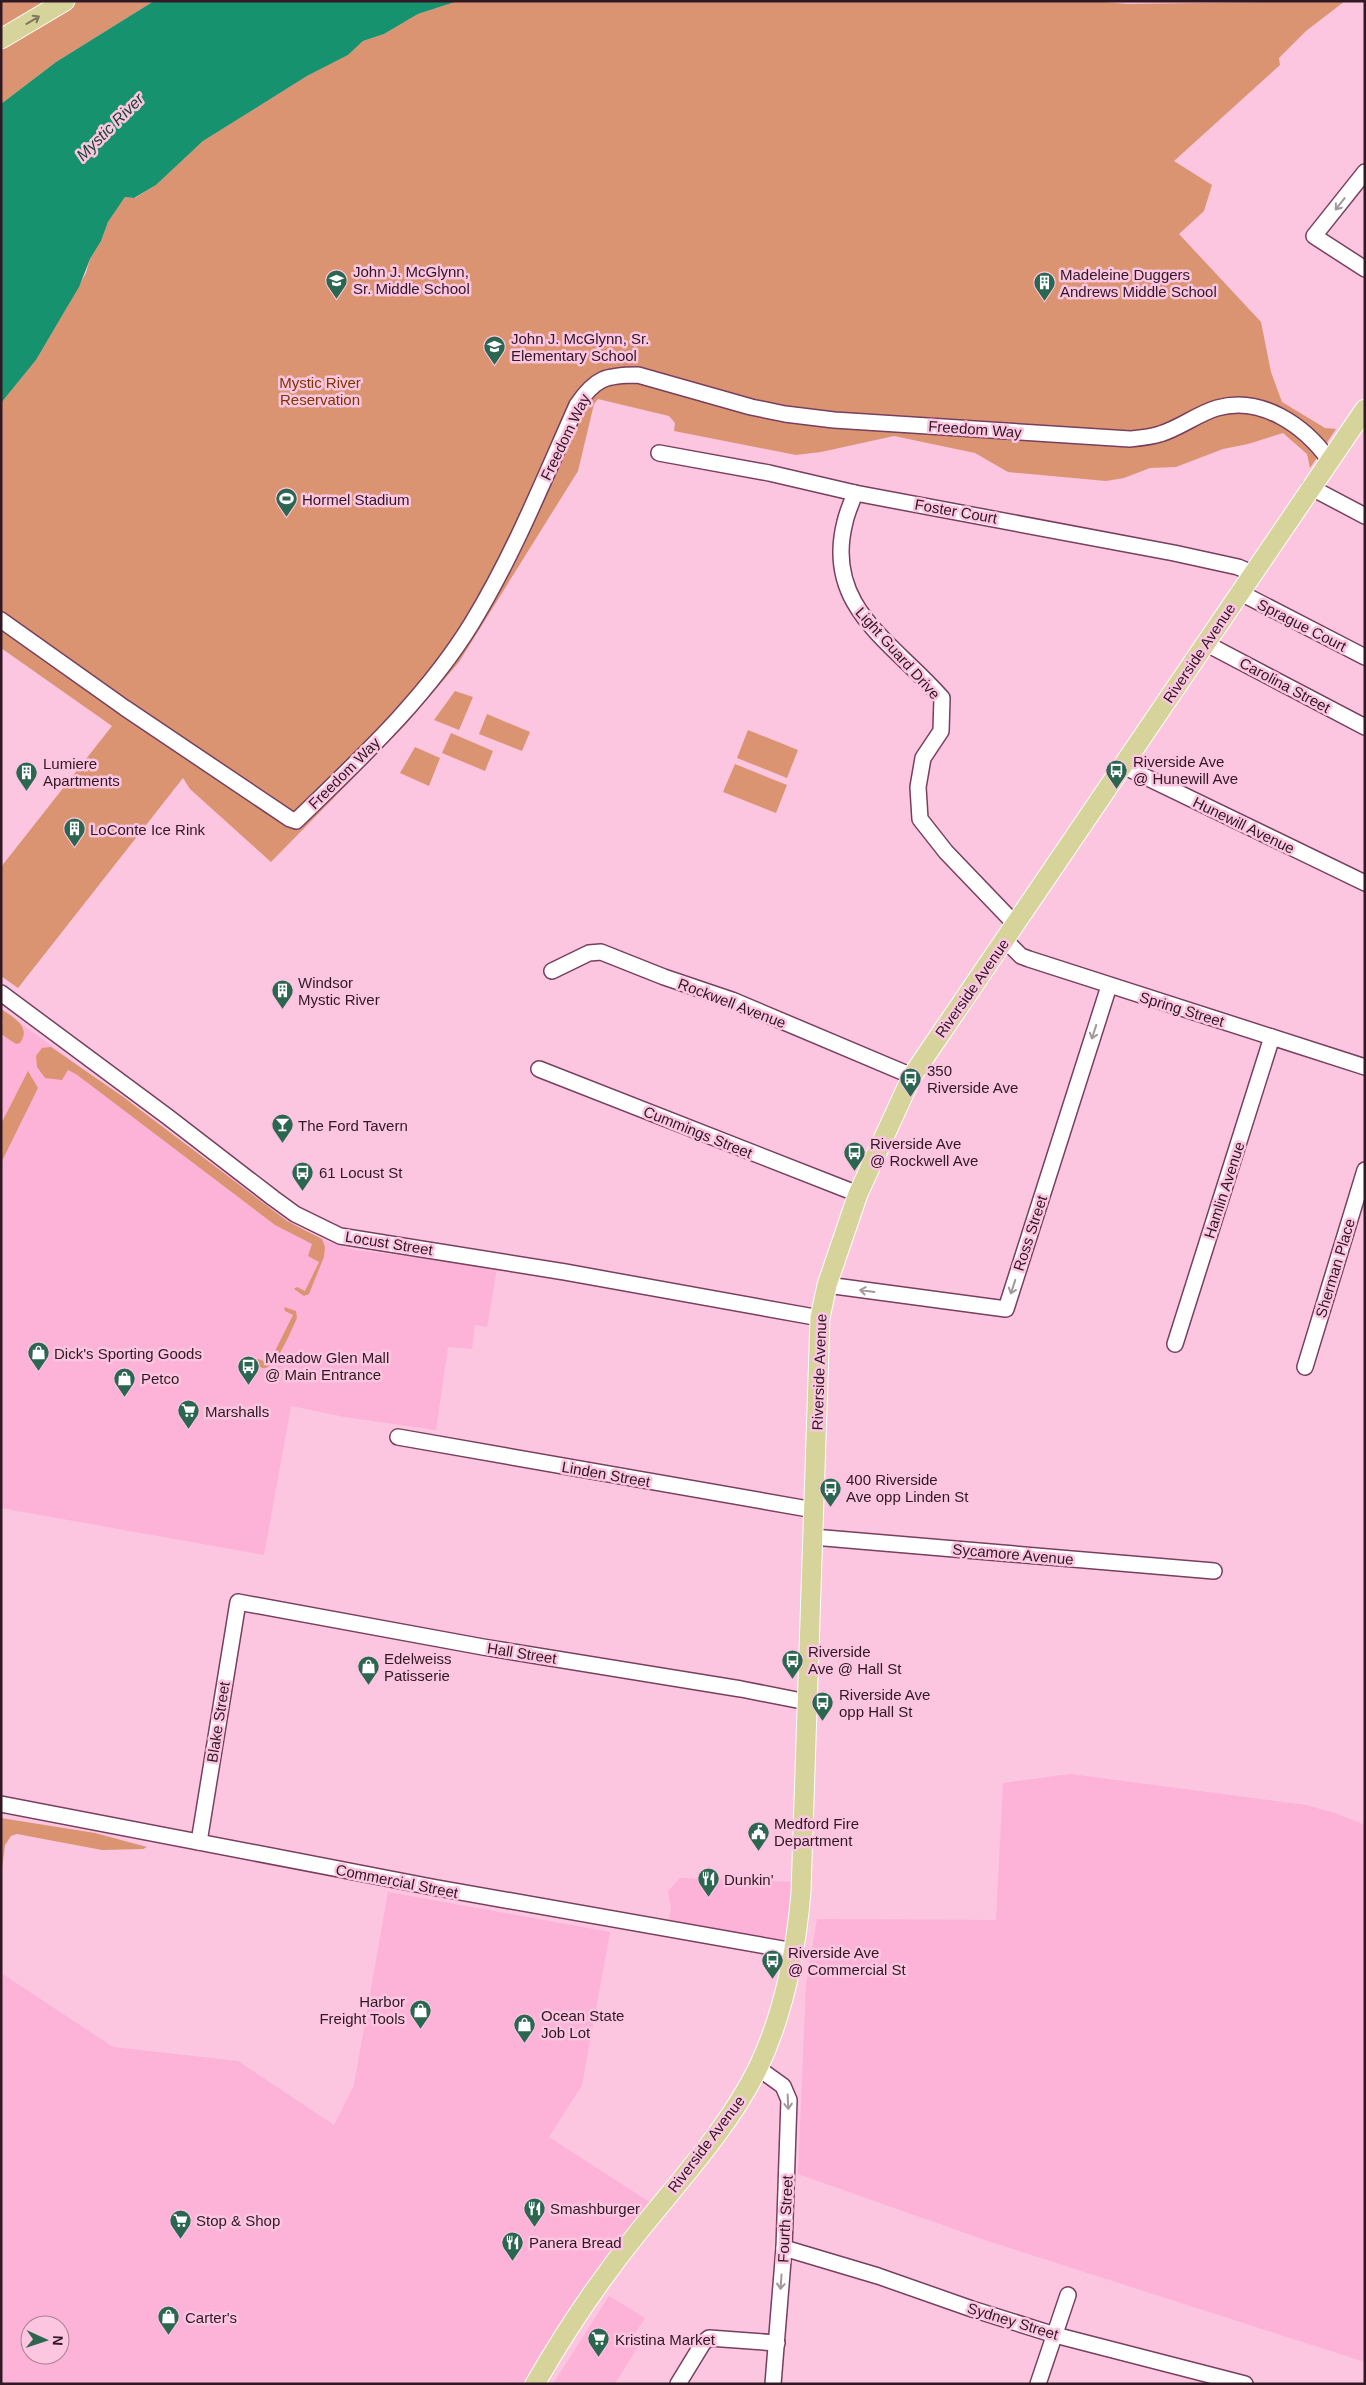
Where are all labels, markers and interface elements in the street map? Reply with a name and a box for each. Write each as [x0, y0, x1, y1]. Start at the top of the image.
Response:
one-way arrow [25, 15, 40, 25]
water label: Mystic River [73, 90, 147, 164]
one-way arrow [1334, 197, 1345, 210]
place label: John J. McGlynn, Sr. Middle School [353, 263, 470, 297]
place label: Madeleine Duggers Andrews Middle School [1060, 266, 1217, 300]
school or university icon: John J. McGlynn, Sr. Middle School [325, 268, 349, 299]
building icon: Madeleine Duggers Andrews Middle School [1032, 271, 1056, 302]
place label: John J. McGlynn, Sr. Elementary School [511, 330, 649, 364]
school or university icon: John J. McGlynn, Sr. Elementary School [483, 335, 507, 366]
park label: Mystic River Reservation [279, 374, 361, 408]
street label: Freedom Way [537, 391, 593, 483]
street label: Freedom Way [928, 417, 1023, 441]
sports icon: Hormel Stadium [274, 487, 298, 518]
place label: Hormel Stadium [302, 491, 410, 508]
street label: Foster Court [913, 495, 999, 527]
street label: Sprague Court [1255, 595, 1350, 655]
street label: Riverside Avenue [1159, 600, 1239, 706]
street label: Light Guard Drive [852, 604, 944, 702]
street label: Carolina Street [1237, 654, 1334, 716]
street label: Freedom Way [305, 734, 383, 812]
place label: Riverside Ave @ Hunewill Ave [1133, 753, 1238, 787]
place label: Lumiere Apartments [43, 755, 120, 789]
bus stop icon: Riverside Ave @ Hunewill Ave [1105, 758, 1129, 789]
building icon: Lumiere Apartments [15, 760, 39, 791]
street label: Hunewill Avenue [1191, 793, 1297, 857]
building icon: LoConte Ice Rink [62, 817, 86, 848]
place label: LoConte Ice Rink [90, 821, 206, 838]
street label: Riverside Avenue [932, 935, 1012, 1041]
place label: Windsor Mystic River [298, 974, 380, 1008]
street label: Rockwell Avenue [676, 975, 788, 1031]
building icon: Windsor Mystic River [270, 979, 294, 1010]
street label: Spring Street [1138, 988, 1227, 1030]
one-way arrow [1089, 1024, 1098, 1040]
place label: 350 Riverside Ave [927, 1062, 1018, 1096]
bus stop icon: 350 Riverside Ave [899, 1067, 923, 1098]
street label: Cummings Street [641, 1102, 756, 1162]
bar icon: The Ford Tavern [270, 1113, 294, 1144]
place label: The Ford Tavern [298, 1117, 408, 1134]
place label: Riverside Ave @ Rockwell Ave [870, 1135, 978, 1169]
bus stop icon: Riverside Ave @ Rockwell Ave [842, 1140, 866, 1171]
street label: Hamlin Avenue [1200, 1140, 1248, 1240]
bus stop icon: 61 Locust St [291, 1160, 315, 1191]
place label: 61 Locust St [319, 1164, 403, 1181]
street label: Ross Street [1010, 1192, 1050, 1273]
street label: Sherman Place [1312, 1216, 1358, 1320]
street label: Locust Street [344, 1228, 435, 1258]
one-way arrow [1007, 1279, 1017, 1295]
one-way arrow [860, 1286, 876, 1296]
street label: Riverside Avenue [808, 1314, 830, 1430]
shop icon: Dick's Sporting Goods [26, 1341, 50, 1372]
place label: Dick's Sporting Goods [54, 1345, 202, 1362]
place label: Meadow Glen Mall @ Main Entrance [265, 1349, 389, 1383]
bus stop icon: Meadow Glen Mall @ Main Entrance [237, 1354, 261, 1385]
shop icon: Petco [113, 1366, 137, 1397]
place label: Petco [141, 1370, 179, 1387]
supermarket icon: Marshalls [177, 1399, 201, 1430]
place label: Marshalls [205, 1403, 269, 1420]
street label: Linden Street [561, 1458, 652, 1490]
place label: 400 Riverside Ave opp Linden St [846, 1471, 969, 1505]
bus stop icon: 400 Riverside Ave opp Linden St [818, 1476, 842, 1507]
street label: Sycamore Avenue [952, 1540, 1074, 1568]
street label: Hall Street [486, 1639, 559, 1667]
place label: Riverside Ave @ Hall St [808, 1643, 902, 1677]
bus stop icon: Riverside Ave @ Hall St [780, 1648, 804, 1679]
place label: Edelweiss Patisserie [384, 1650, 452, 1684]
shop icon: Edelweiss Patisserie [356, 1655, 380, 1686]
street label: Blake Street [203, 1680, 233, 1764]
place label: Riverside Ave opp Hall St [839, 1686, 930, 1720]
bus stop icon: Riverside Ave opp Hall St [811, 1691, 835, 1722]
place label: Medford Fire Department [774, 1815, 859, 1849]
public building icon: Medford Fire Department [746, 1820, 770, 1851]
street label: Commercial Street [334, 1861, 460, 1901]
restaurant icon: Dunkin' [696, 1867, 720, 1898]
place label: Dunkin' [724, 1871, 774, 1888]
place label: Riverside Ave @ Commercial St [788, 1944, 907, 1978]
bus stop icon: Riverside Ave @ Commercial St [760, 1949, 784, 1980]
place label: Harbor Freight Tools [319, 1993, 405, 2027]
shop icon: Harbor Freight Tools [409, 1998, 433, 2029]
place label: Ocean State Job Lot [541, 2007, 624, 2041]
shop icon: Ocean State Job Lot [513, 2012, 537, 2043]
street label: Riverside Avenue [664, 2092, 748, 2196]
one-way arrow [784, 2094, 793, 2110]
street label: Fourth Street [774, 2174, 796, 2263]
restaurant icon: Smashburger [522, 2196, 546, 2227]
place label: Smashburger [550, 2200, 640, 2217]
supermarket icon: Stop & Shop [168, 2208, 192, 2239]
place label: Stop & Shop [196, 2212, 280, 2229]
restaurant icon: Panera Bread [501, 2230, 525, 2261]
place label: Panera Bread [529, 2234, 622, 2251]
one-way arrow [777, 2274, 786, 2290]
street label: Sydney Street [965, 2299, 1061, 2343]
shop icon: Carter's [157, 2305, 181, 2336]
place label: Carter's [185, 2309, 237, 2326]
north arrow [20, 2315, 70, 2365]
supermarket icon: Kristina Market [587, 2327, 611, 2358]
place label: Kristina Market [615, 2331, 716, 2348]
text: N [50, 2335, 66, 2346]

